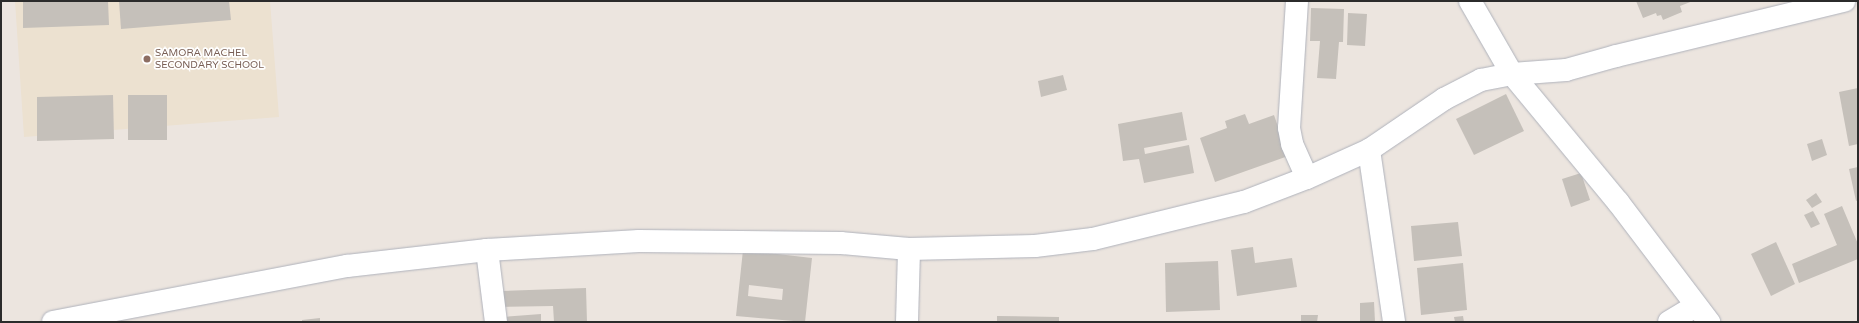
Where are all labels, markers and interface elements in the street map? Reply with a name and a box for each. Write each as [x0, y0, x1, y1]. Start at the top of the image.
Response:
place label: SAMORA MACHEL SECONDARY SCHOOL [155, 47, 264, 70]
marker: SAMORA MACHEL SECONDARY SCHOOL [142, 54, 152, 64]

